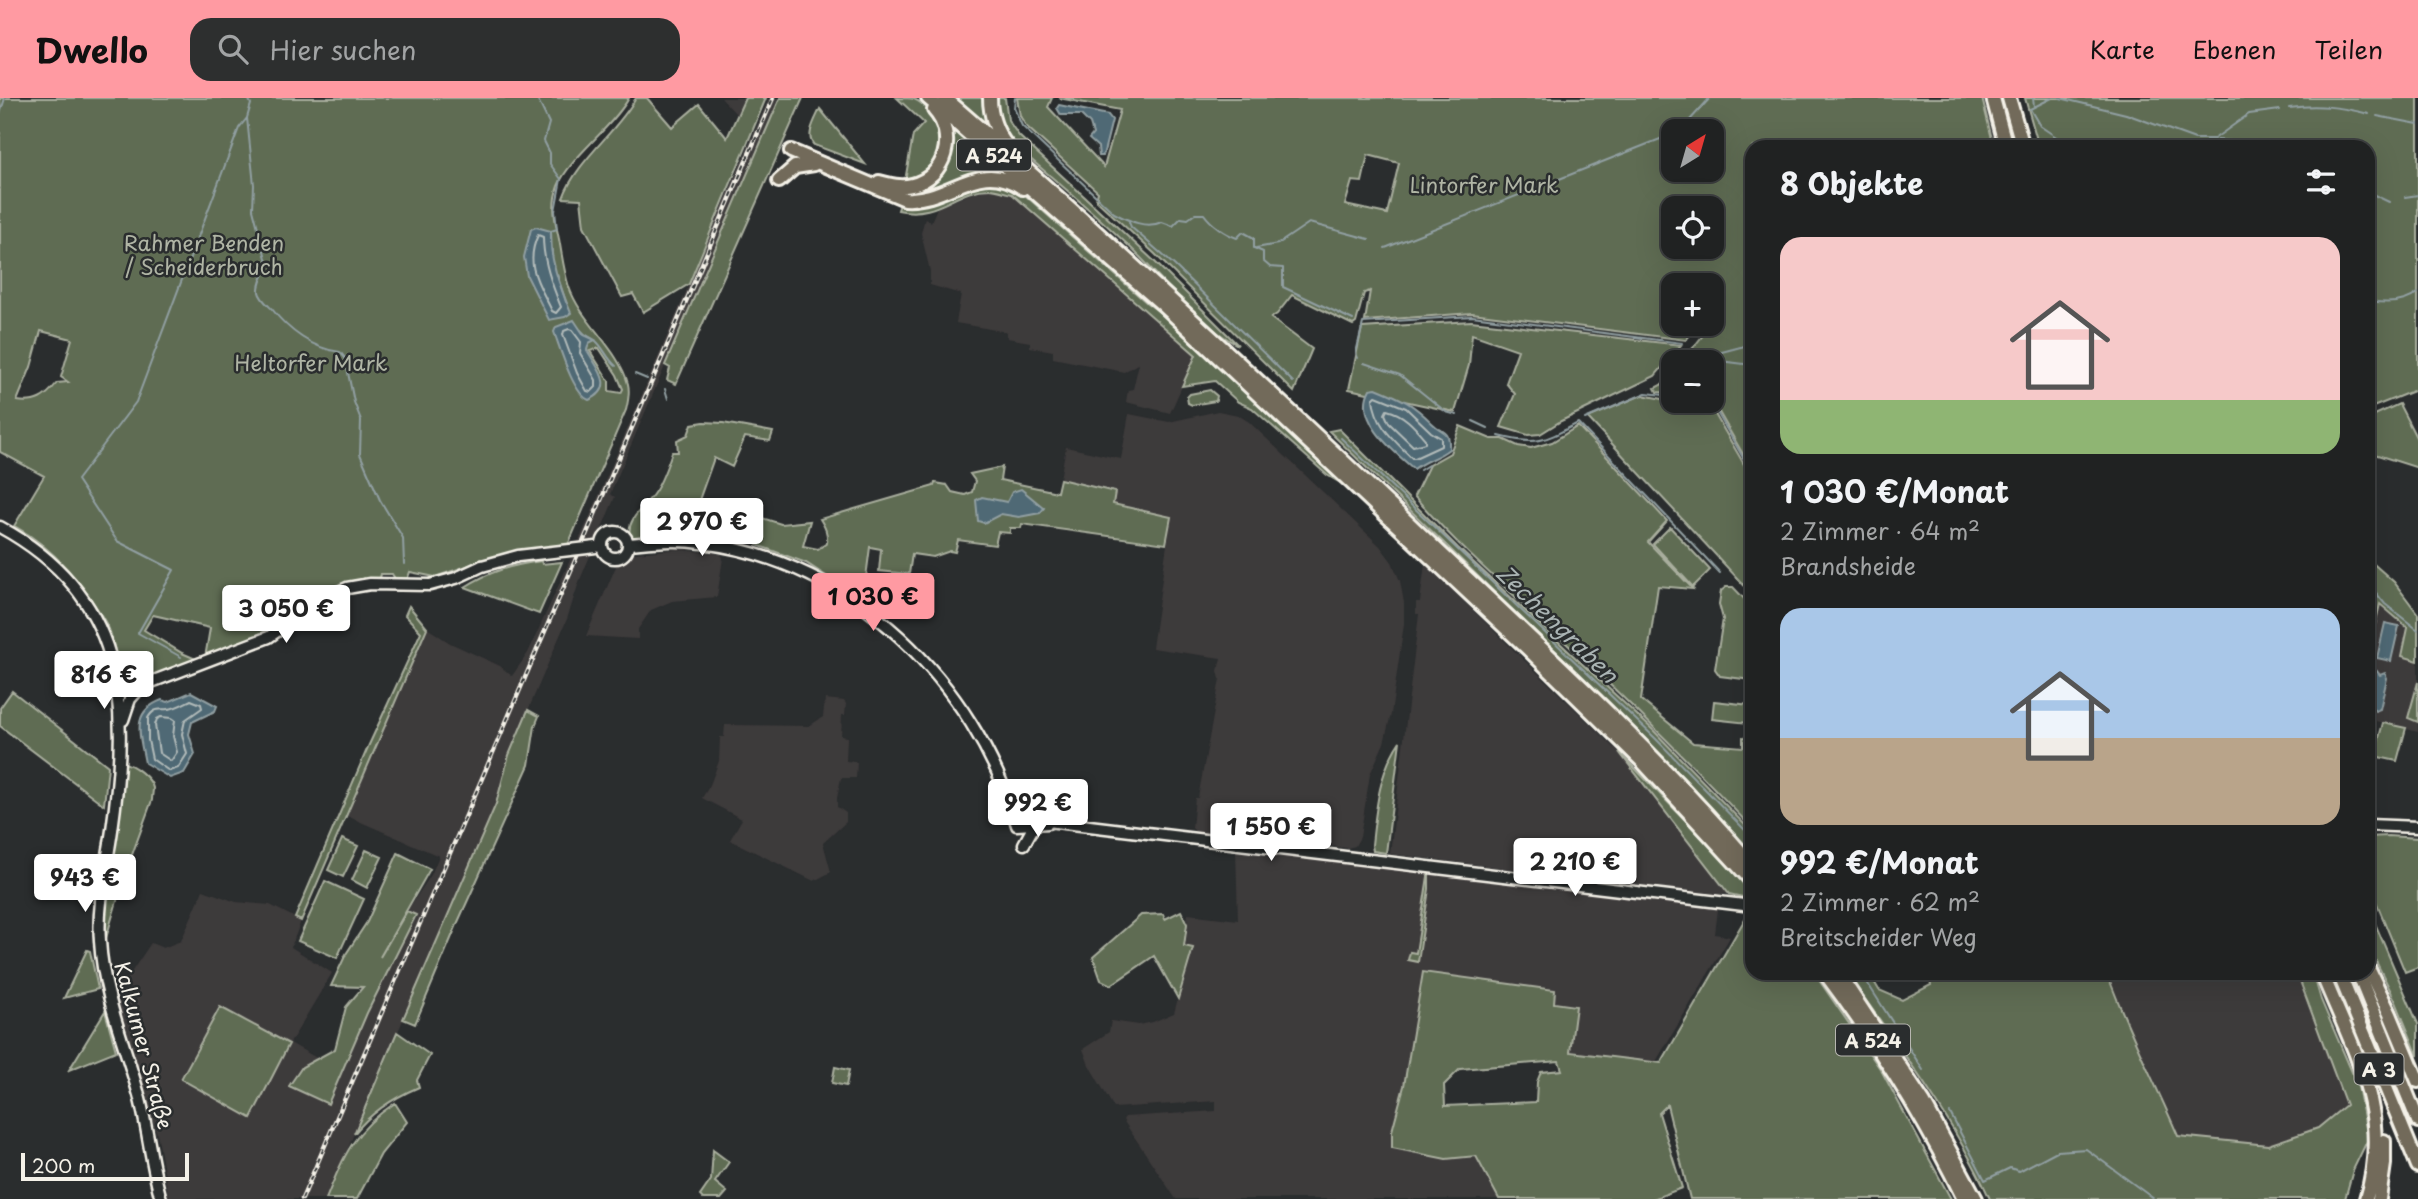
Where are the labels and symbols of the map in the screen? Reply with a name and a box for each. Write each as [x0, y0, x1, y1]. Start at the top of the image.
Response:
north arrow [1661, 119, 1724, 182]
road number: A 524 [957, 139, 1031, 170]
park label: Lintorfer Mark [1409, 168, 1559, 200]
park label: Rahmer Benden / Scheiderbruch [124, 226, 284, 282]
park label: Heltorfer Mark [234, 346, 388, 378]
pin: 2 970 € [637, 498, 767, 558]
water label: Zechengraben [1489, 556, 1628, 692]
pin: 1 030 € [808, 574, 938, 633]
pin: 3 050 € [221, 586, 351, 645]
pin: 816 € [55, 652, 153, 711]
pin: 992 € [989, 780, 1087, 839]
pin: 1 550 € [1206, 804, 1336, 863]
pin: 2 210 € [1510, 838, 1640, 898]
pin: 943 € [36, 854, 134, 914]
street label: Kalkumer Straße [107, 958, 183, 1132]
road number: A 524 [1836, 1024, 1910, 1056]
road number: A 3 [2354, 1054, 2404, 1085]
scale bar [21, 1150, 189, 1182]

